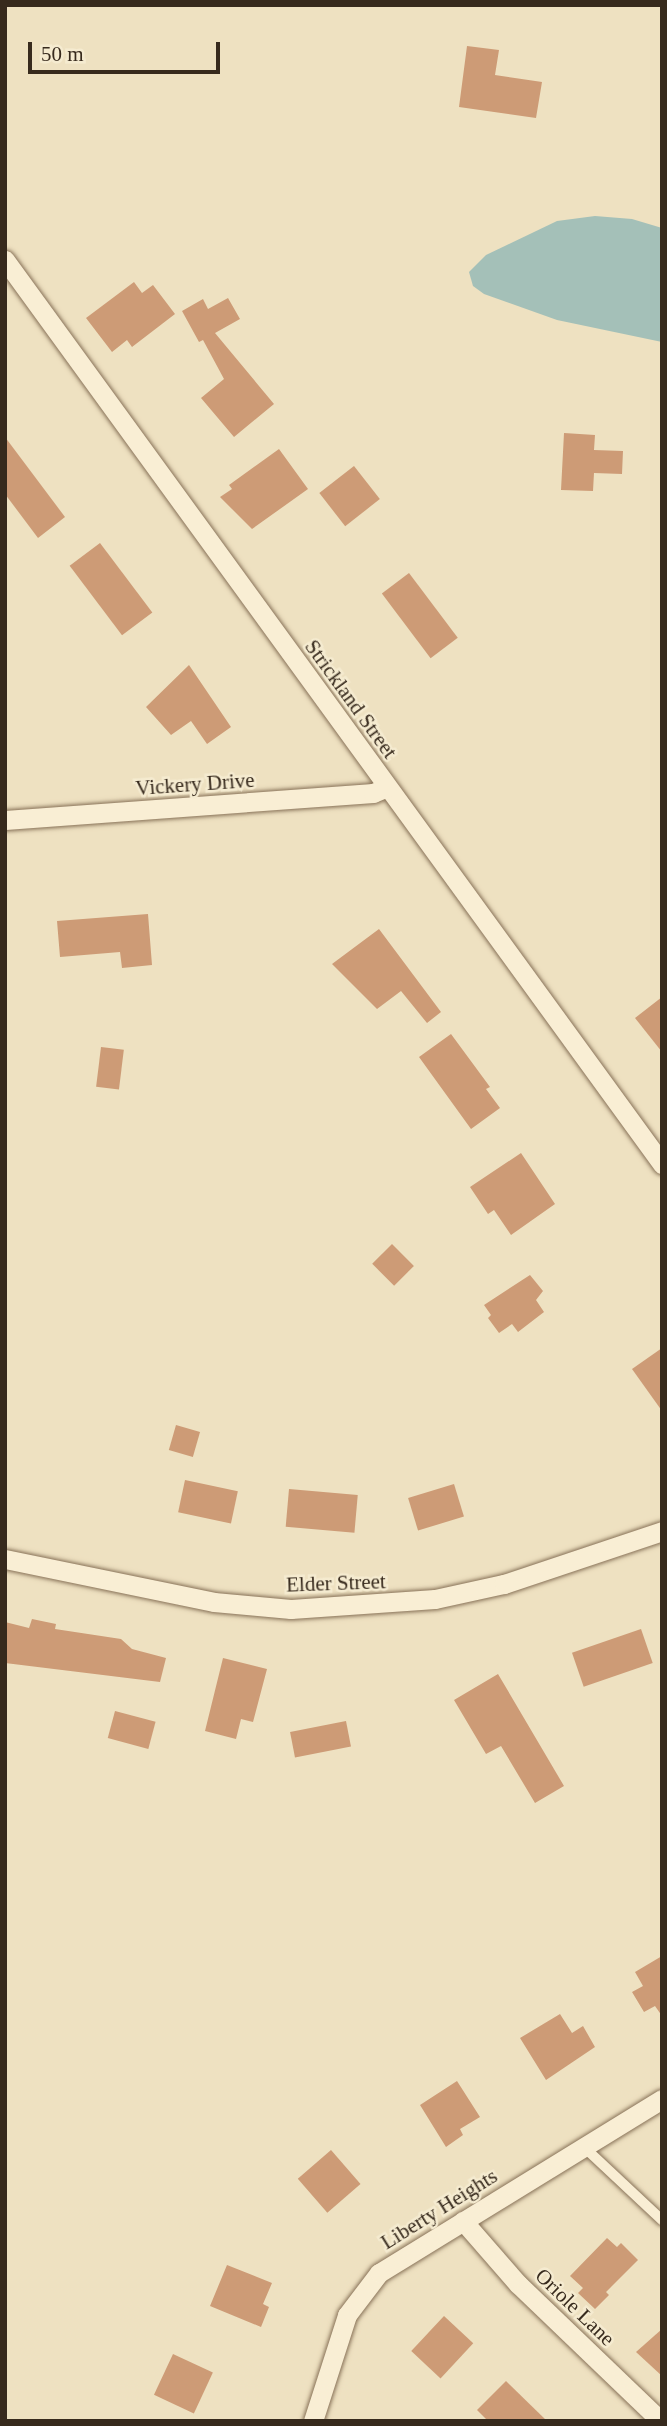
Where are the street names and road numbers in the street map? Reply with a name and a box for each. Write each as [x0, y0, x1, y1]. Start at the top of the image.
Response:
street label: Strickland Street [299, 635, 403, 763]
street label: Vickery Drive [135, 767, 255, 801]
street label: Elder Street [286, 1569, 386, 1597]
street label: Liberty Heights [376, 2163, 502, 2255]
street label: Oriole Lane [530, 2263, 620, 2351]

